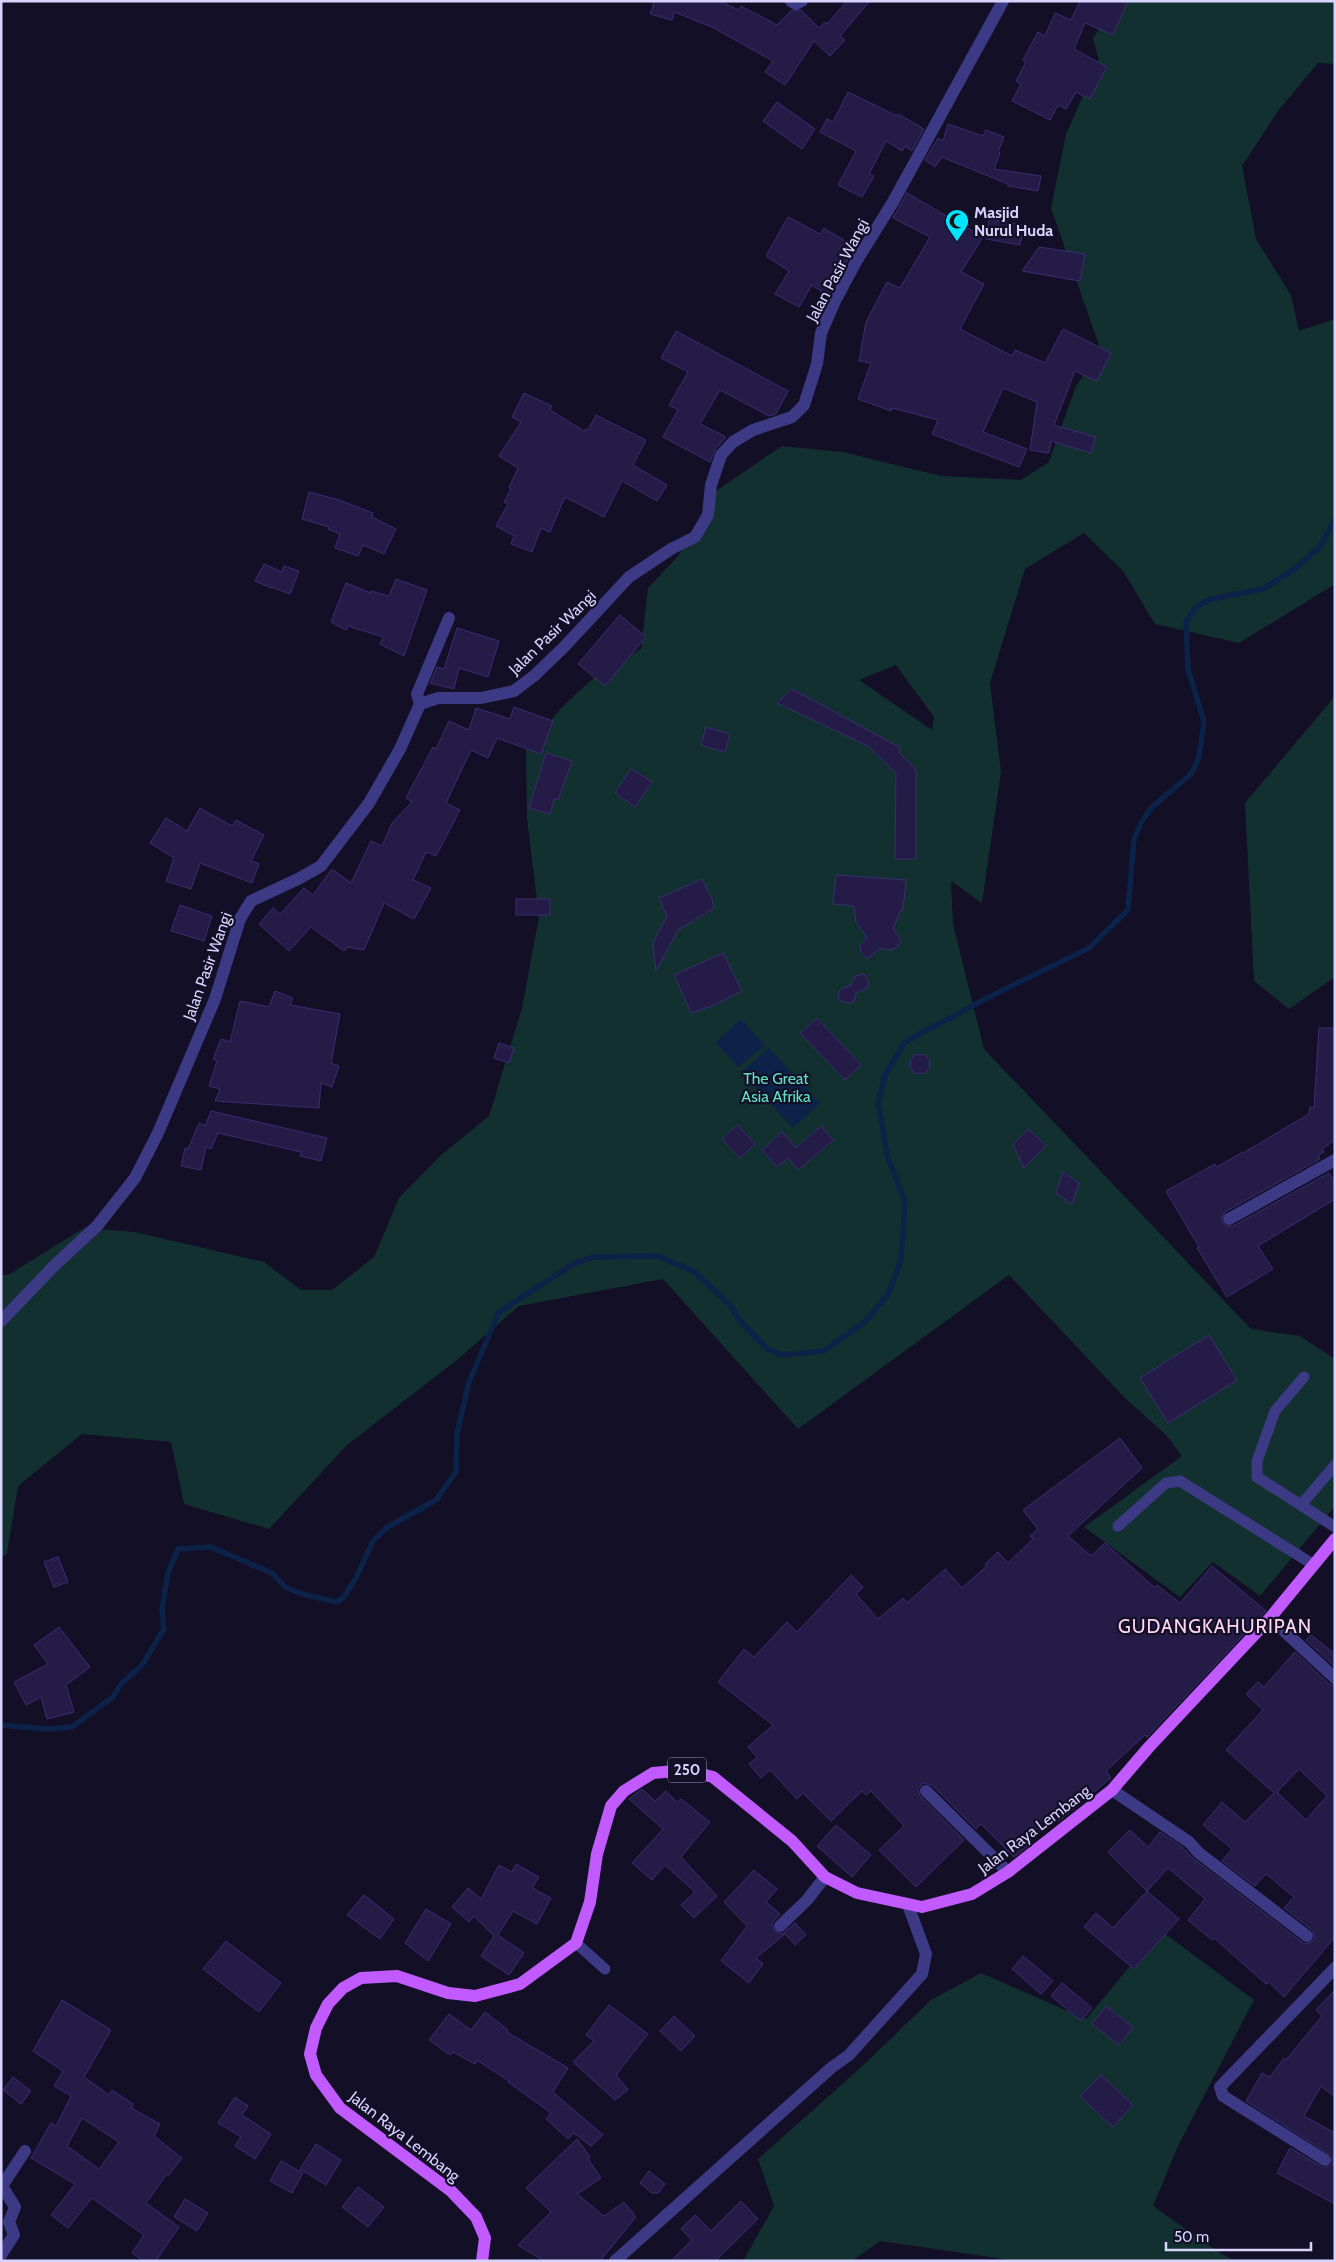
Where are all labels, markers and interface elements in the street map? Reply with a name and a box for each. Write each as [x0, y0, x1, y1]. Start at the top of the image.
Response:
place label: Masjid Nurul Huda [974, 203, 1053, 240]
mosque icon: Masjid Nurul Huda [944, 208, 970, 242]
street label: Jalan Pasir Wangi [802, 216, 873, 326]
street label: Jalan Pasir Wangi [504, 586, 600, 679]
street label: Jalan Pasir Wangi [179, 910, 236, 1024]
park label: The Great Asia Afrika [741, 1069, 811, 1106]
district label: GUDANGKAHURIPAN [1118, 1615, 1312, 1638]
road number: 250 [668, 1758, 706, 1782]
street label: Jalan Raya Lembang [974, 1780, 1095, 1878]
street label: Jalan Raya Lembang [345, 2087, 465, 2186]
scale bar [1166, 2220, 1311, 2252]
text: 50 m [1174, 2228, 1209, 2246]

